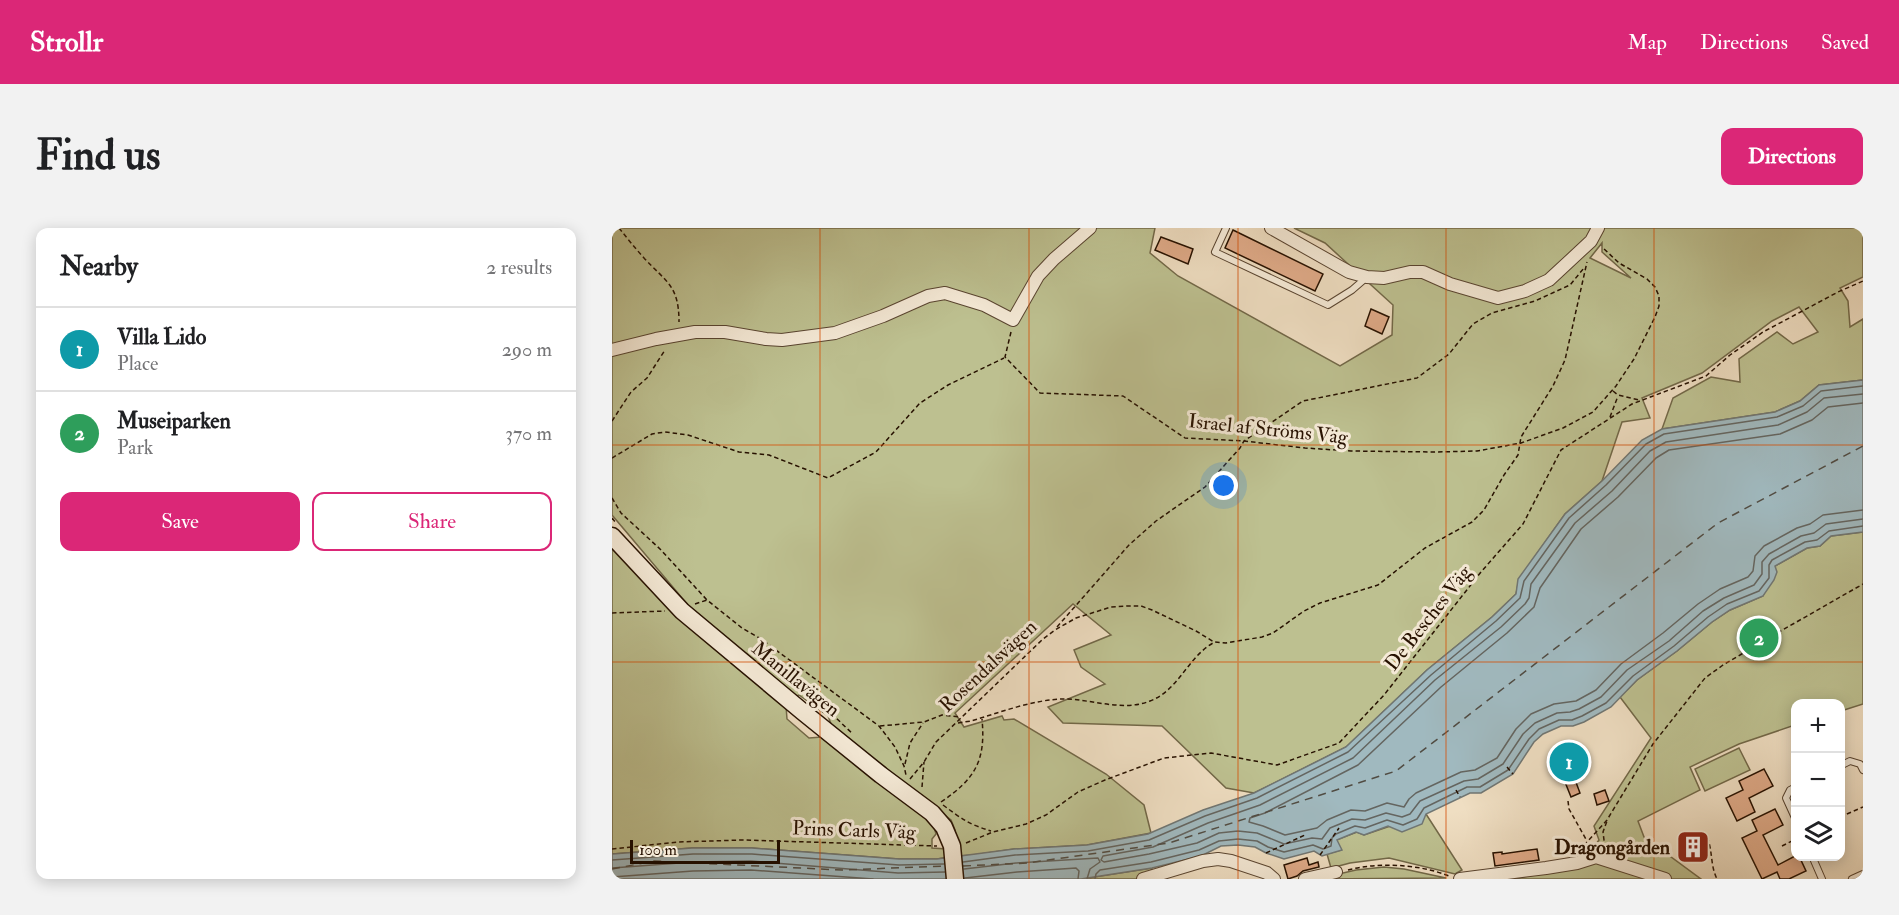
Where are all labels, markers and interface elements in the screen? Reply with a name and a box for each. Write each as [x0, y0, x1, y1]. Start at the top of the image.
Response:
text: Strollr [30, 25, 103, 60]
text: Map [1627, 29, 1667, 56]
text: Directions [1700, 29, 1788, 56]
text: Saved [1821, 29, 1869, 56]
button: Directions [1721, 128, 1863, 185]
text: Find us [36, 130, 160, 182]
text: Nearby [60, 251, 138, 283]
text: 2 results [486, 255, 552, 280]
text: Villa Lido [117, 323, 206, 351]
text: 1 [76, 337, 83, 362]
text: 290 m [502, 337, 552, 362]
text: Place [117, 351, 158, 376]
text: Museiparken [117, 407, 231, 435]
street label: Israel af Ströms Väg [1187, 408, 1350, 450]
text: 2 [74, 421, 85, 446]
text: 370 m [505, 421, 552, 446]
text: Park [117, 435, 153, 460]
your location [1209, 471, 1238, 500]
button: Save [60, 492, 300, 551]
button: Share [312, 492, 552, 551]
street label: De Besches Väg [1379, 559, 1478, 676]
street label: Rosendalsvägen [934, 614, 1042, 718]
pin: 2 [1740, 616, 1778, 660]
street label: Manillavägen [747, 636, 845, 722]
map controls [1791, 699, 1845, 861]
button: + [1791, 699, 1845, 753]
pin: 1 [1550, 740, 1588, 784]
button: − [1791, 753, 1845, 807]
button: layers [1791, 807, 1845, 861]
street label: Prins Carls Väg [792, 815, 917, 845]
building icon: Dragongården [1675, 829, 1711, 865]
place label: Dragongården [1554, 835, 1671, 861]
scale bar [630, 837, 780, 864]
text: 100 m [639, 840, 677, 860]

